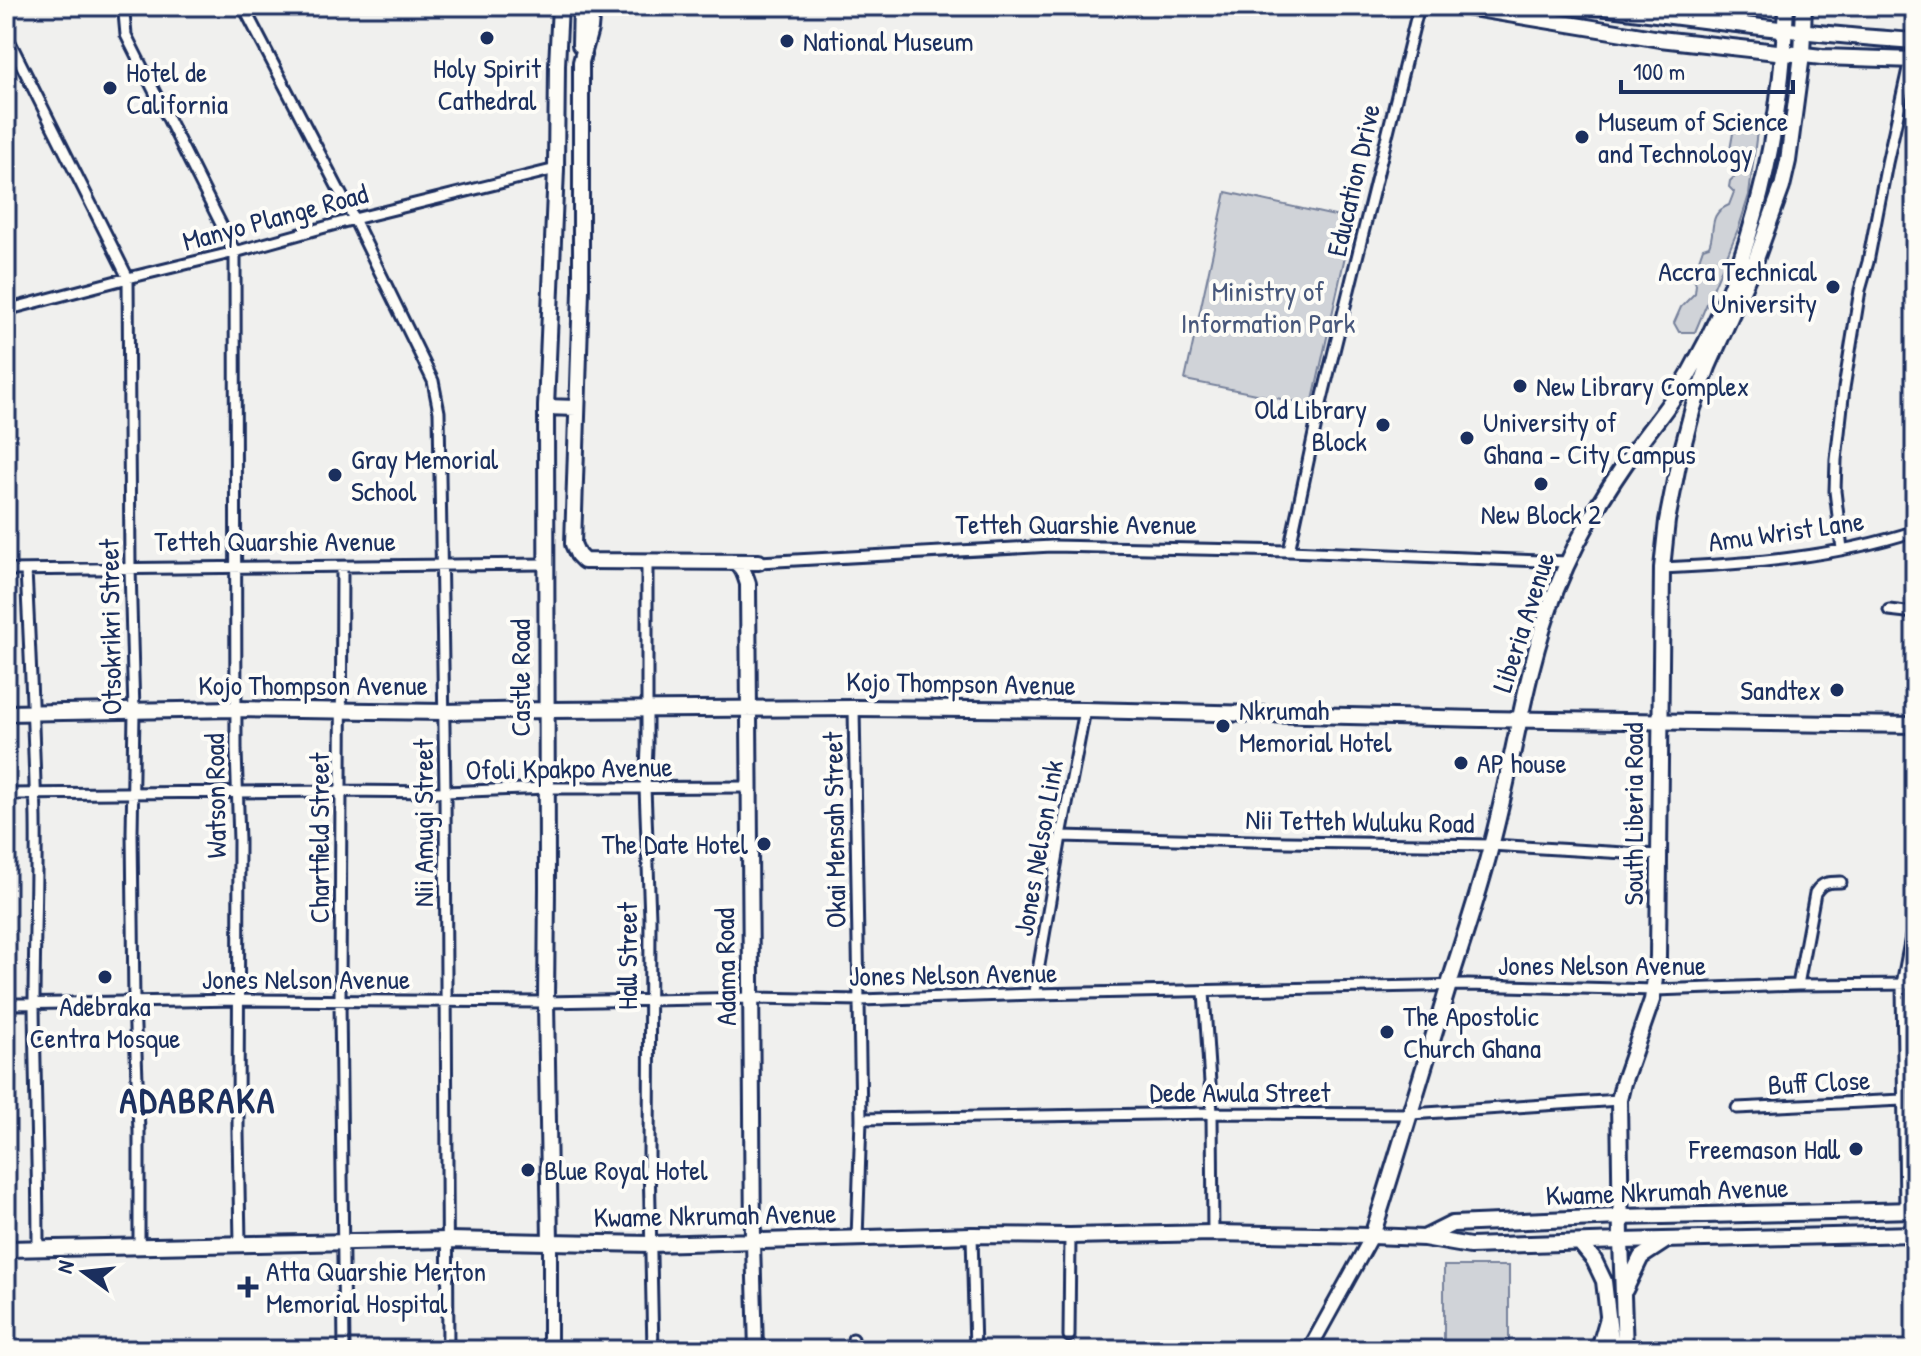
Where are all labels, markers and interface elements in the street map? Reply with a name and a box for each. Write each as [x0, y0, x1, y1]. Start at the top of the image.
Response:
place label: National Museum [803, 22, 974, 60]
marker: Holy Spirit Cathedral [478, 29, 496, 47]
marker: National Museum [778, 32, 796, 50]
scale bar [1621, 44, 1793, 94]
place label: Holy Spirit Cathedral [433, 49, 541, 119]
place label: Hotel de California [126, 53, 228, 123]
text: 100 m [1633, 55, 1685, 87]
marker: Hotel de California [101, 79, 119, 97]
street label: Education Drive [1317, 100, 1389, 260]
place label: Museum of Science and Technology [1598, 102, 1788, 172]
marker: Museum of Science and Technology [1573, 128, 1591, 146]
street label: Manyo Plange Road [178, 174, 372, 260]
place label: Accra Technical University [1658, 252, 1818, 322]
park label: Ministry of Information Park [1181, 272, 1356, 342]
marker: Accra Technical University [1824, 278, 1842, 296]
place label: New Library Complex [1536, 367, 1749, 405]
marker: New Library Complex [1511, 377, 1529, 395]
place label: Old Library Block [1254, 390, 1367, 460]
place label: University of Ghana - City Campus [1483, 403, 1696, 473]
marker: Old Library Block [1374, 416, 1392, 434]
marker: University of Ghana - City Campus [1458, 429, 1476, 447]
place label: Gray Memorial School [351, 440, 499, 510]
marker: Gray Memorial School [326, 466, 344, 484]
marker: New Block 2 [1532, 475, 1550, 493]
place label: New Block 2 [1481, 495, 1601, 533]
street label: Amu Wrist Lane [1706, 501, 1866, 561]
street label: Tetteh Quarshie Avenue [955, 505, 1197, 543]
street label: Tetteh Quarshie Avenue [154, 522, 396, 560]
street label: Otsokrikri Street [89, 538, 131, 715]
street label: Liberia Avenue [1483, 547, 1563, 697]
street label: Castle Road [501, 619, 539, 737]
street label: Kojo Thompson Avenue [846, 662, 1076, 704]
street label: Kojo Thompson Avenue [198, 666, 428, 704]
place label: Sandtex [1740, 671, 1821, 709]
marker: Sandtex [1828, 681, 1846, 699]
place label: Nkrumah Memorial Hotel [1239, 691, 1392, 761]
marker: Nkrumah Memorial Hotel [1214, 717, 1232, 735]
street label: South Liberia Road [1614, 722, 1652, 905]
street label: Okai Mensah Street [813, 731, 855, 929]
street label: Watson Road [195, 733, 235, 859]
street label: Nii Amugi Street [404, 739, 442, 907]
place label: AP house [1477, 744, 1567, 782]
street label: Ofoli Kpakpo Avenue [465, 747, 673, 789]
street label: Chartfield Street [300, 752, 338, 923]
marker: AP house [1452, 754, 1470, 772]
street label: Jones Nelson Link [1004, 757, 1072, 939]
street label: Nii Tetteh Wuluku Road [1245, 800, 1475, 842]
place label: The Date Hotel [601, 825, 749, 863]
marker: The Date Hotel [755, 835, 773, 853]
street label: Hall Street [608, 902, 646, 1010]
street label: Adama Road [705, 908, 745, 1026]
street label: Jones Nelson Avenue [1498, 946, 1706, 984]
street label: Jones Nelson Avenue [849, 953, 1057, 995]
street label: Jones Nelson Avenue [202, 960, 410, 998]
marker: Adebraka Centra Mosque [96, 968, 114, 986]
place label: Adebraka Centra Mosque [29, 987, 181, 1057]
place label: The Apostolic Church Ghana [1403, 997, 1541, 1067]
marker: The Apostolic Church Ghana [1378, 1023, 1396, 1041]
street label: Buff Close [1767, 1060, 1871, 1104]
street label: Dede Awula Street [1150, 1073, 1331, 1111]
district label: ADABRAKA [120, 1075, 276, 1124]
place label: Freemason Hall [1688, 1130, 1841, 1168]
marker: Freemason Hall [1847, 1140, 1865, 1158]
place label: Blue Royal Hotel [544, 1151, 708, 1189]
marker: Blue Royal Hotel [519, 1161, 537, 1179]
street label: Kwame Nkrumah Avenue [1545, 1168, 1789, 1214]
street label: Kwame Nkrumah Avenue [593, 1194, 837, 1236]
north arrow [44, 1232, 124, 1312]
place label: Atta Quarshie Merton Memorial Hospital [266, 1252, 486, 1322]
text: N [49, 1257, 81, 1276]
marker: Atta Quarshie Merton Memorial Hospital [237, 1276, 259, 1298]

